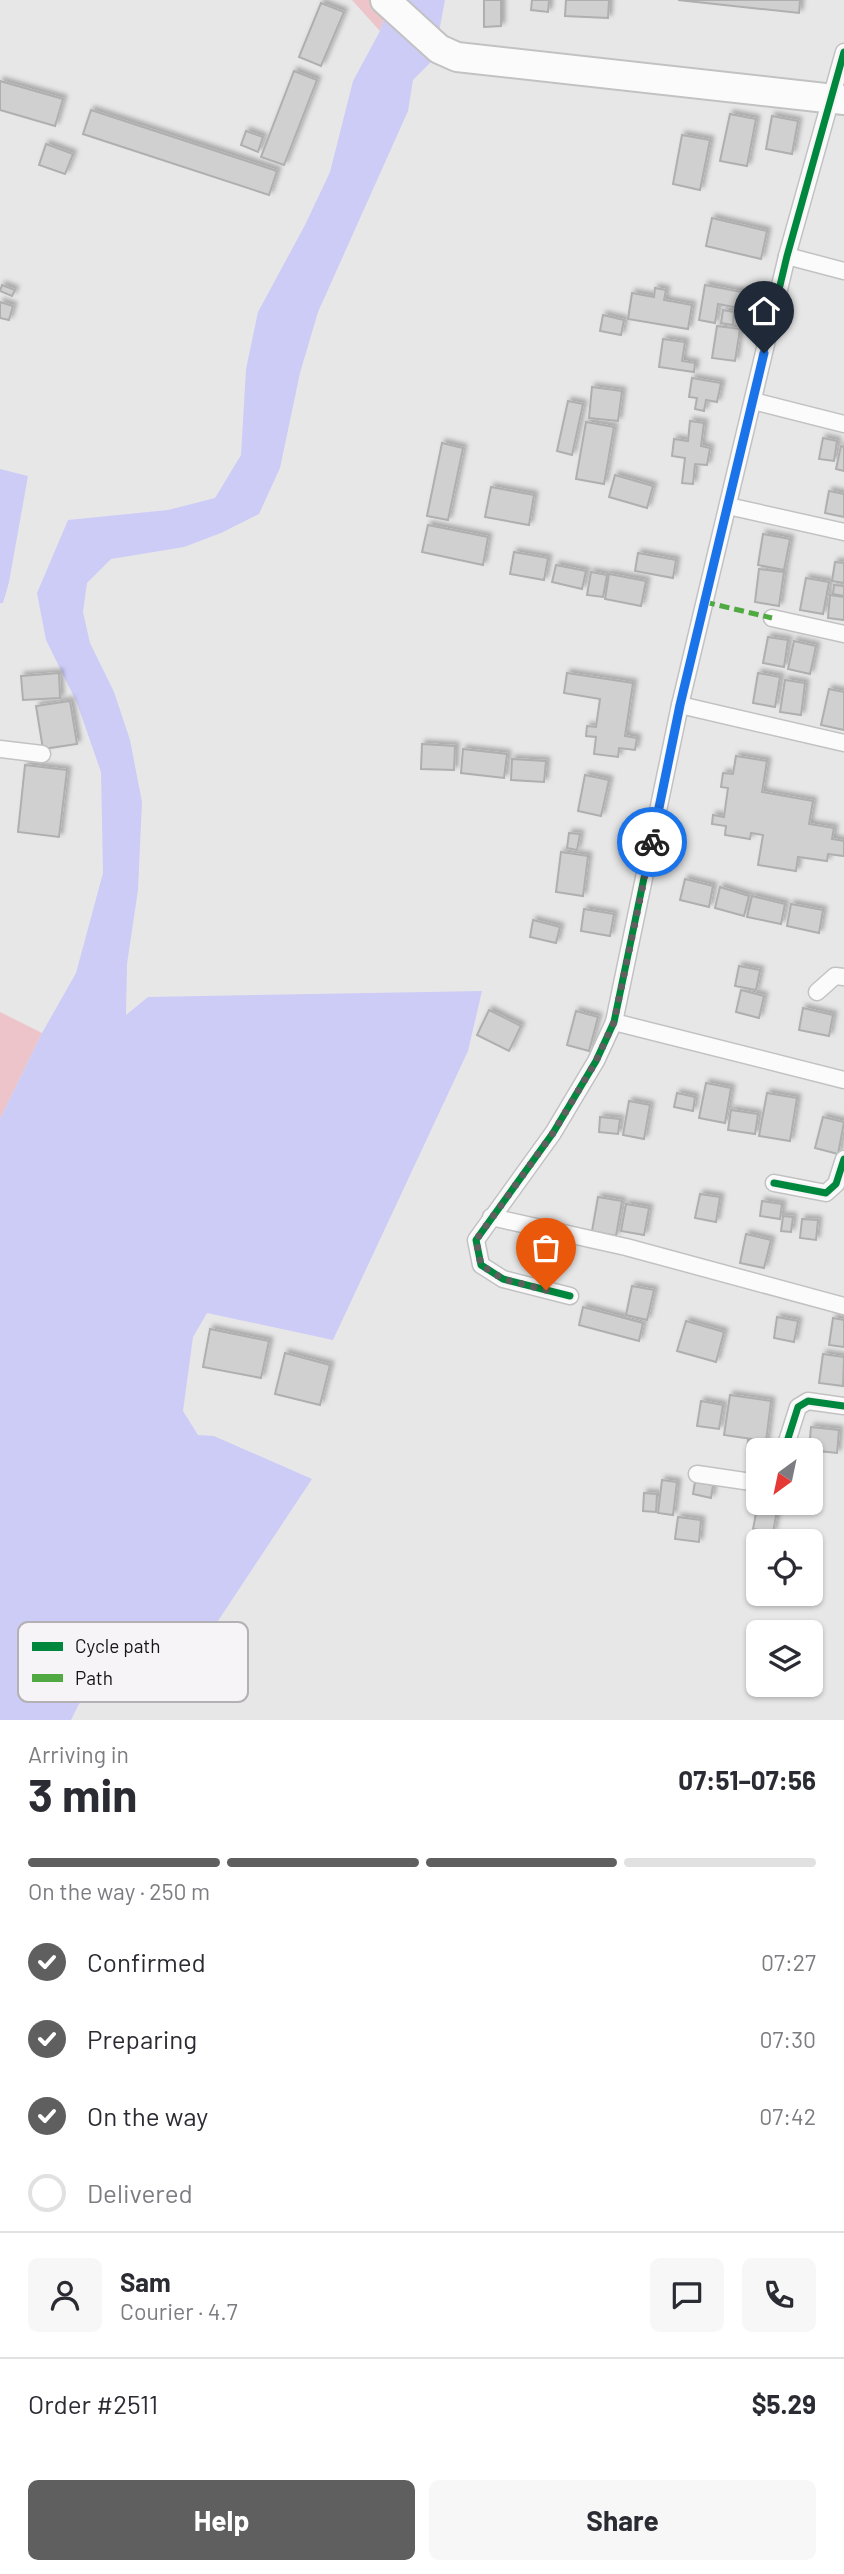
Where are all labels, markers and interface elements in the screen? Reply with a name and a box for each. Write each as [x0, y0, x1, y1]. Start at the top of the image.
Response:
pin [734, 281, 794, 353]
icon: home [745, 292, 783, 330]
courier [617, 807, 687, 877]
icon: bike [633, 823, 671, 861]
pin [516, 1218, 576, 1290]
icon: bag [527, 1229, 565, 1267]
north arrow [746, 1438, 822, 1516]
map controls [746, 1438, 823, 1697]
button: locate [746, 1529, 823, 1606]
button: layers [746, 1620, 823, 1697]
legend [18, 1622, 248, 1702]
text: Cycle path [75, 1634, 160, 1657]
text: Path [75, 1666, 113, 1689]
text: Arriving in [28, 1740, 129, 1768]
text: 07:51–07:56 [678, 1764, 816, 1795]
text: 3 min [28, 1766, 137, 1821]
text: On the way · 250 m [28, 1877, 210, 1905]
icon: check [28, 1943, 66, 1981]
text: Confirmed [87, 1946, 206, 1977]
text: 07:27 [761, 1948, 816, 1976]
icon: check [28, 2020, 66, 2058]
text: Preparing [87, 2023, 197, 2054]
text: 07:30 [759, 2025, 816, 2053]
icon: check [28, 2097, 66, 2135]
text: On the way [87, 2100, 208, 2131]
text: 07:42 [759, 2102, 816, 2130]
text: Delivered [87, 2177, 193, 2208]
button: person [28, 2258, 102, 2332]
button: chat [650, 2258, 724, 2332]
button: phone [742, 2258, 816, 2332]
text: Sam [120, 2266, 171, 2297]
text: Courier · 4.7 [120, 2297, 238, 2325]
text: Order #2511 [28, 2388, 158, 2419]
text: $5.29 [752, 2388, 816, 2419]
button: Help [28, 2480, 415, 2560]
button: Share [429, 2480, 816, 2560]

